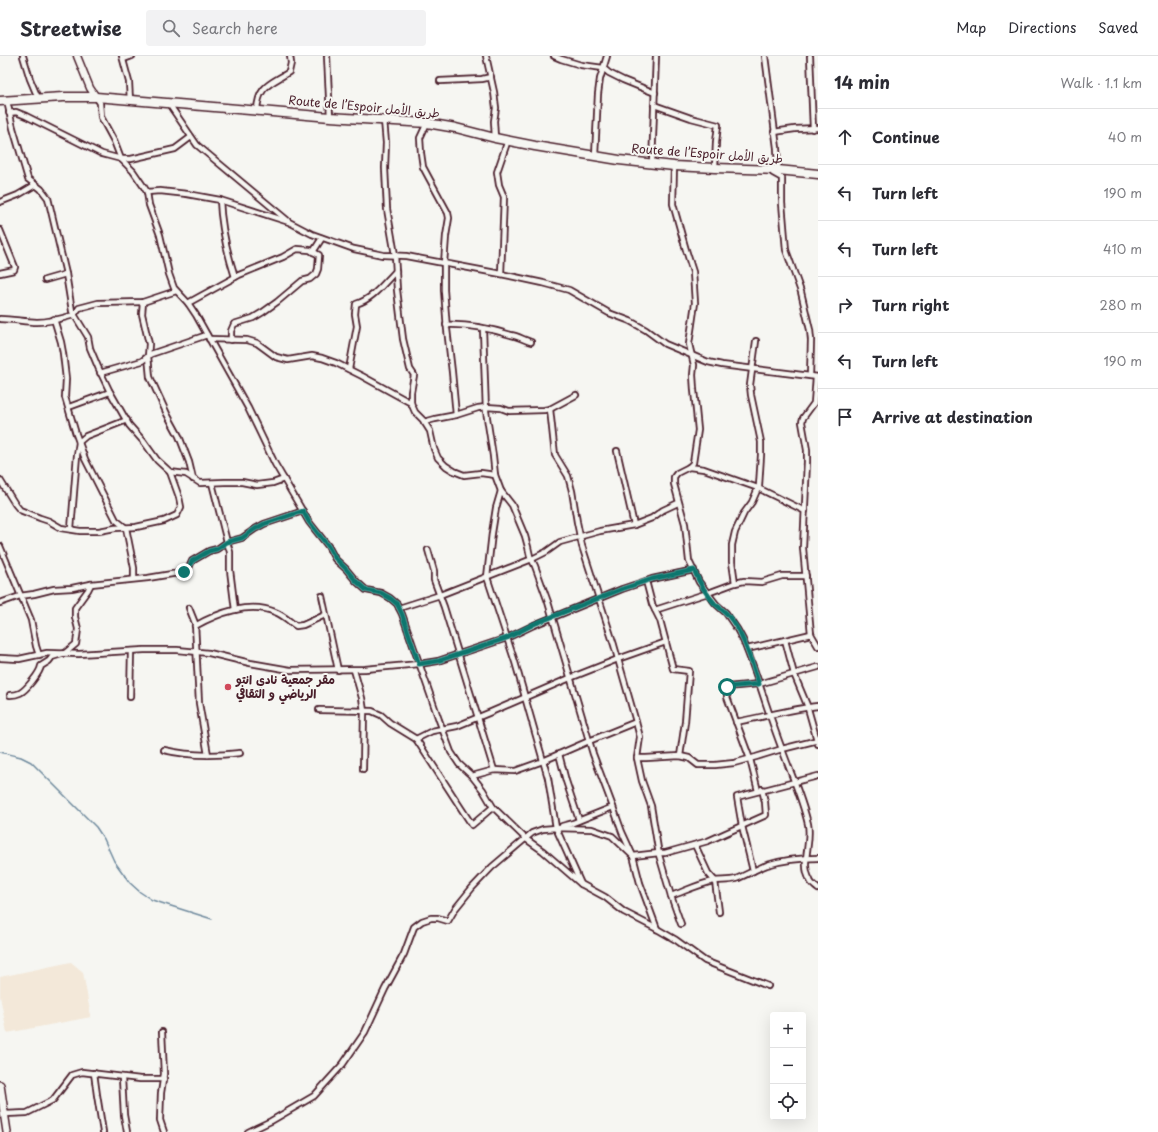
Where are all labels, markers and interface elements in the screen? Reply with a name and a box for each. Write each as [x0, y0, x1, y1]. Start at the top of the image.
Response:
search box [146, 10, 426, 46]
text: Streetwise [20, 14, 122, 42]
text: Search here [192, 16, 278, 39]
icon: search [160, 17, 182, 39]
text: Map [956, 17, 986, 38]
text: Directions [1008, 17, 1076, 38]
text: Saved [1098, 17, 1138, 38]
text: 14 min [834, 69, 890, 95]
text: Walk · 1.1 km [1061, 73, 1142, 92]
street label: Route de l’Espoir طريق الأمل [288, 90, 441, 122]
text: Continue [872, 125, 940, 148]
icon: ahead [834, 126, 856, 148]
text: 40 m [1108, 127, 1142, 146]
street label: Route de l’Espoir طريق الأمل [631, 139, 784, 167]
text: Turn left [872, 181, 938, 204]
icon: left [834, 182, 856, 204]
text: 190 m [1103, 183, 1142, 202]
text: Turn left [872, 237, 938, 260]
icon: left [834, 238, 856, 260]
text: 410 m [1103, 239, 1142, 258]
text: Turn right [872, 293, 949, 316]
icon: right [834, 294, 856, 316]
text: 280 m [1100, 295, 1142, 314]
text: Turn left [872, 349, 938, 372]
icon: left [834, 350, 856, 372]
text: 190 m [1103, 351, 1142, 370]
text: Arrive at destination [872, 405, 1033, 428]
icon: arrive [834, 406, 856, 428]
route end [175, 563, 193, 581]
place label: مقر جمعية نادي انتو الرياضي و الثقافي [235, 670, 335, 705]
route start [718, 678, 736, 696]
marker: مقر جمعية نادي انتو الرياضي و الثقافي [223, 682, 233, 692]
map controls [770, 1012, 806, 1120]
button: + [770, 1012, 806, 1048]
button: − [770, 1048, 806, 1084]
button: locate [770, 1084, 806, 1120]

